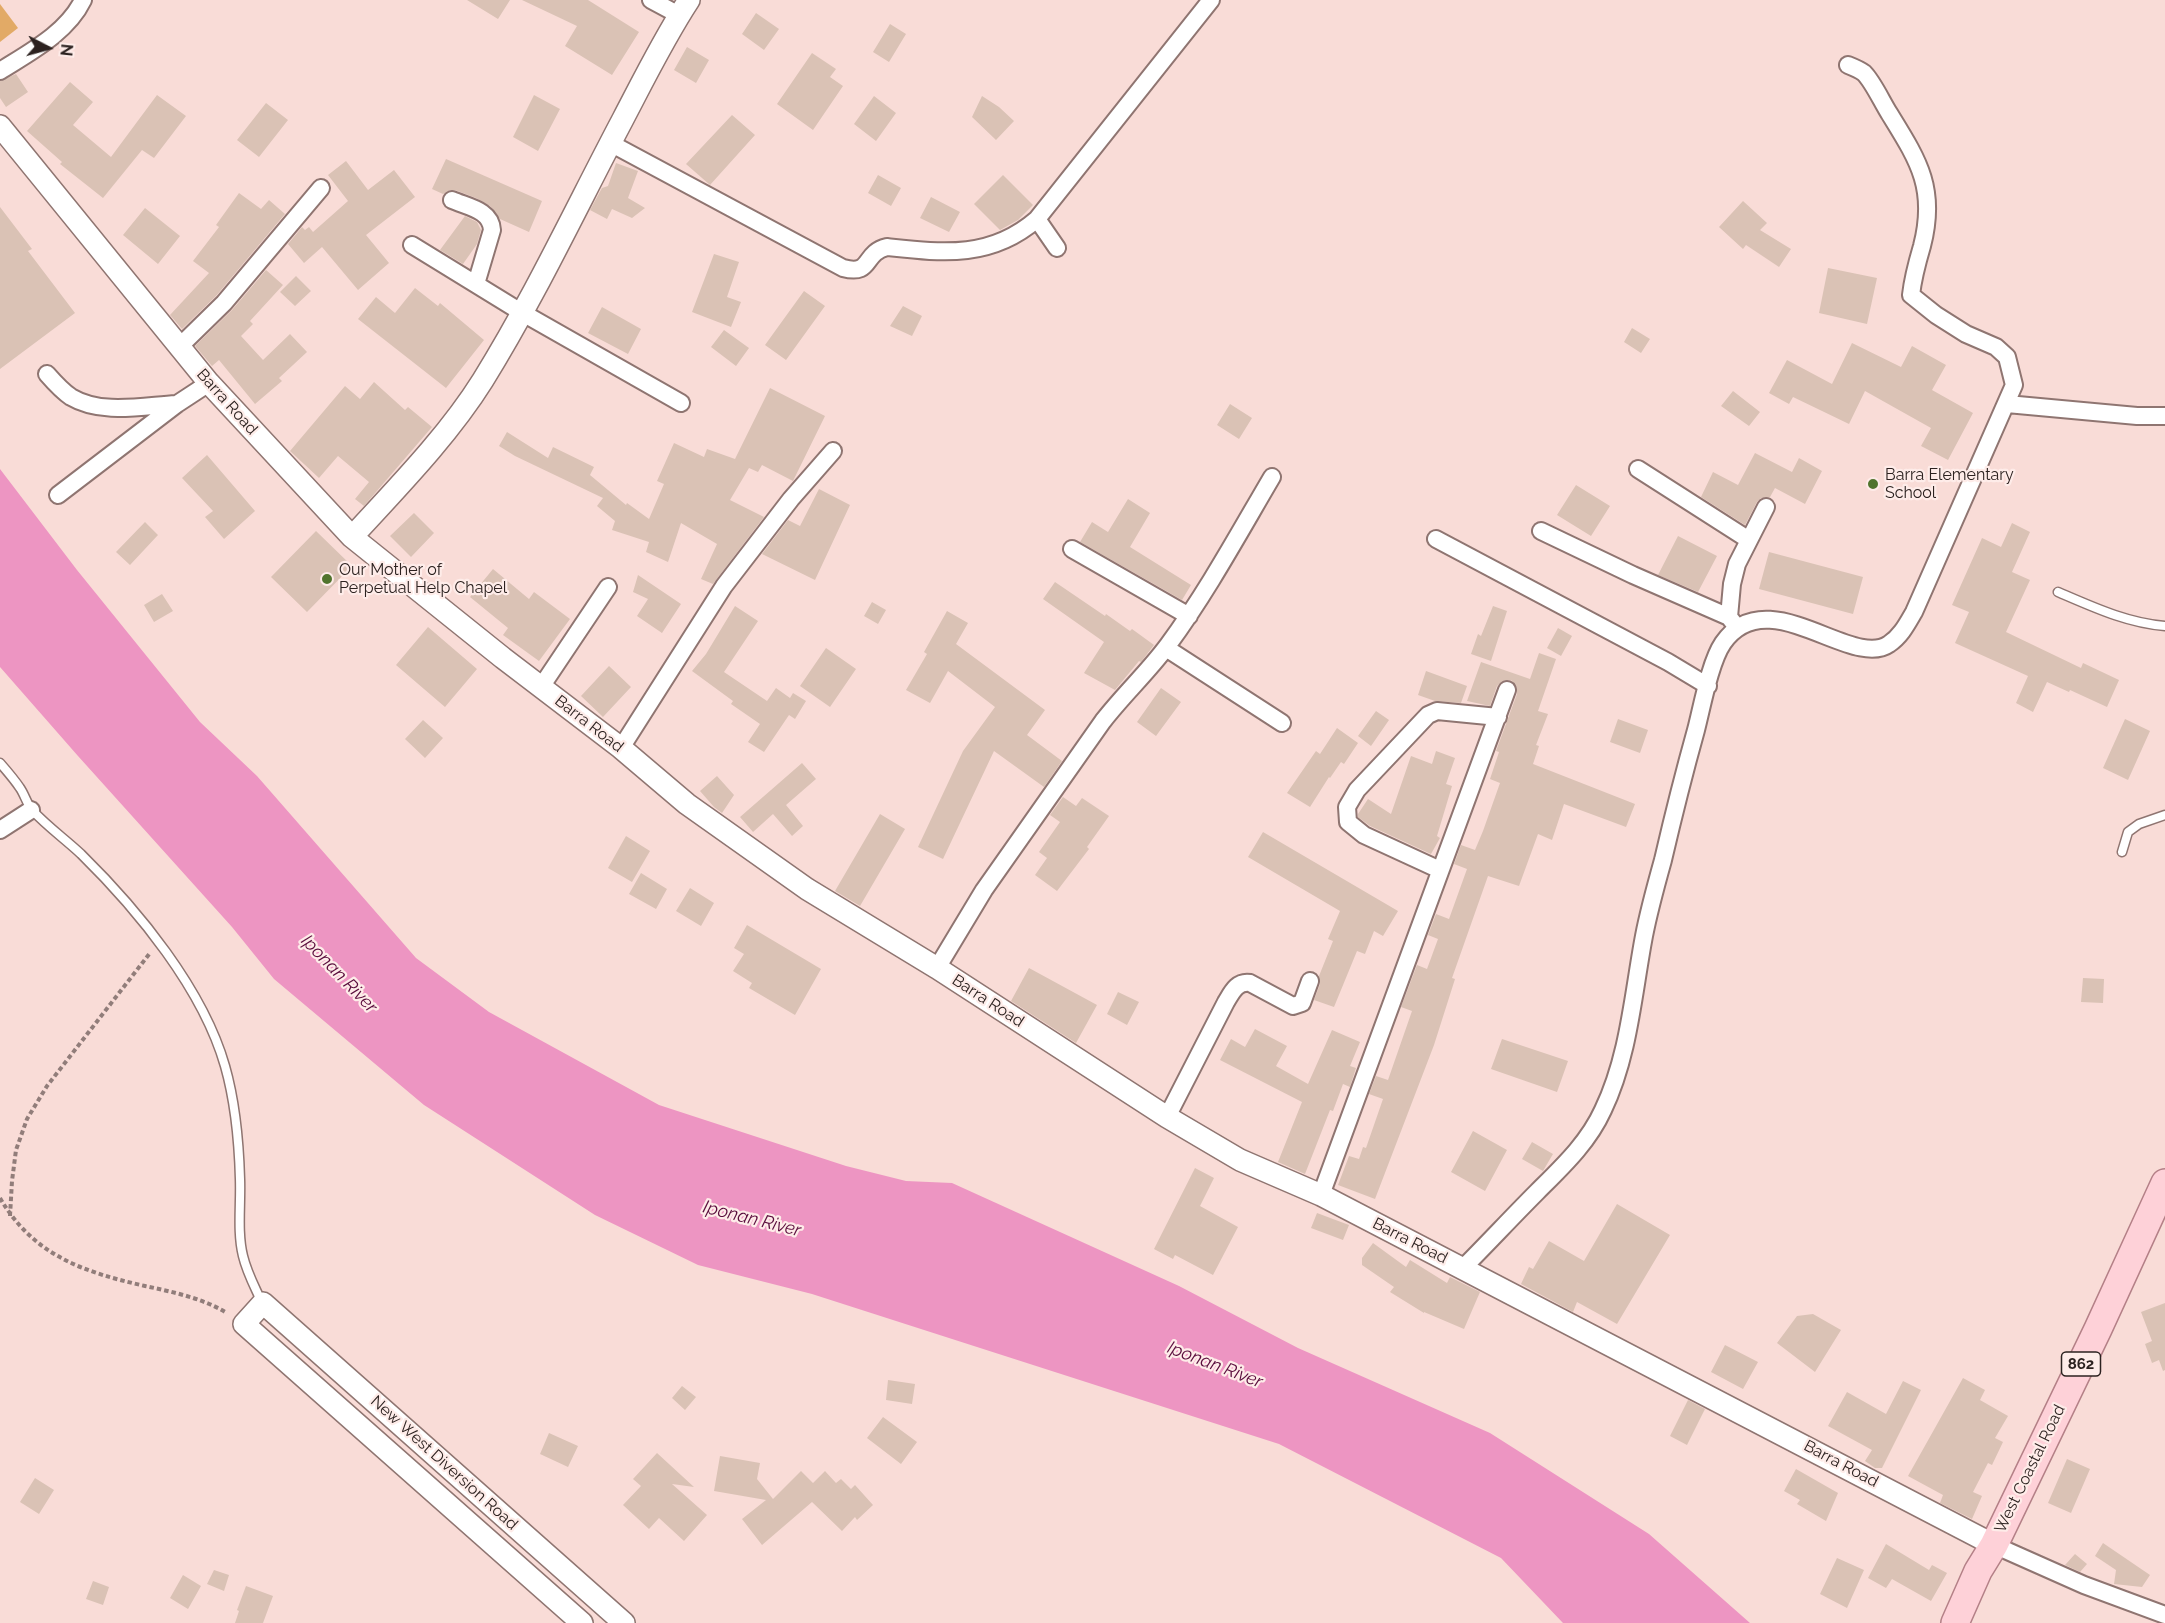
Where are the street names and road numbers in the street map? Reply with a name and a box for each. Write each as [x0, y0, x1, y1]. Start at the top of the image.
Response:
street label: Barra Road [193, 365, 261, 439]
street label: Barra Road [551, 691, 627, 757]
street label: Barra Road [948, 971, 1028, 1031]
street label: Barra Road [1369, 1214, 1451, 1268]
road number: 862 [2062, 1352, 2100, 1376]
street label: New West Diversion Road [366, 1392, 522, 1534]
street label: West Coastal Road [1991, 1402, 2069, 1536]
street label: Barra Road [1800, 1436, 1882, 1492]

